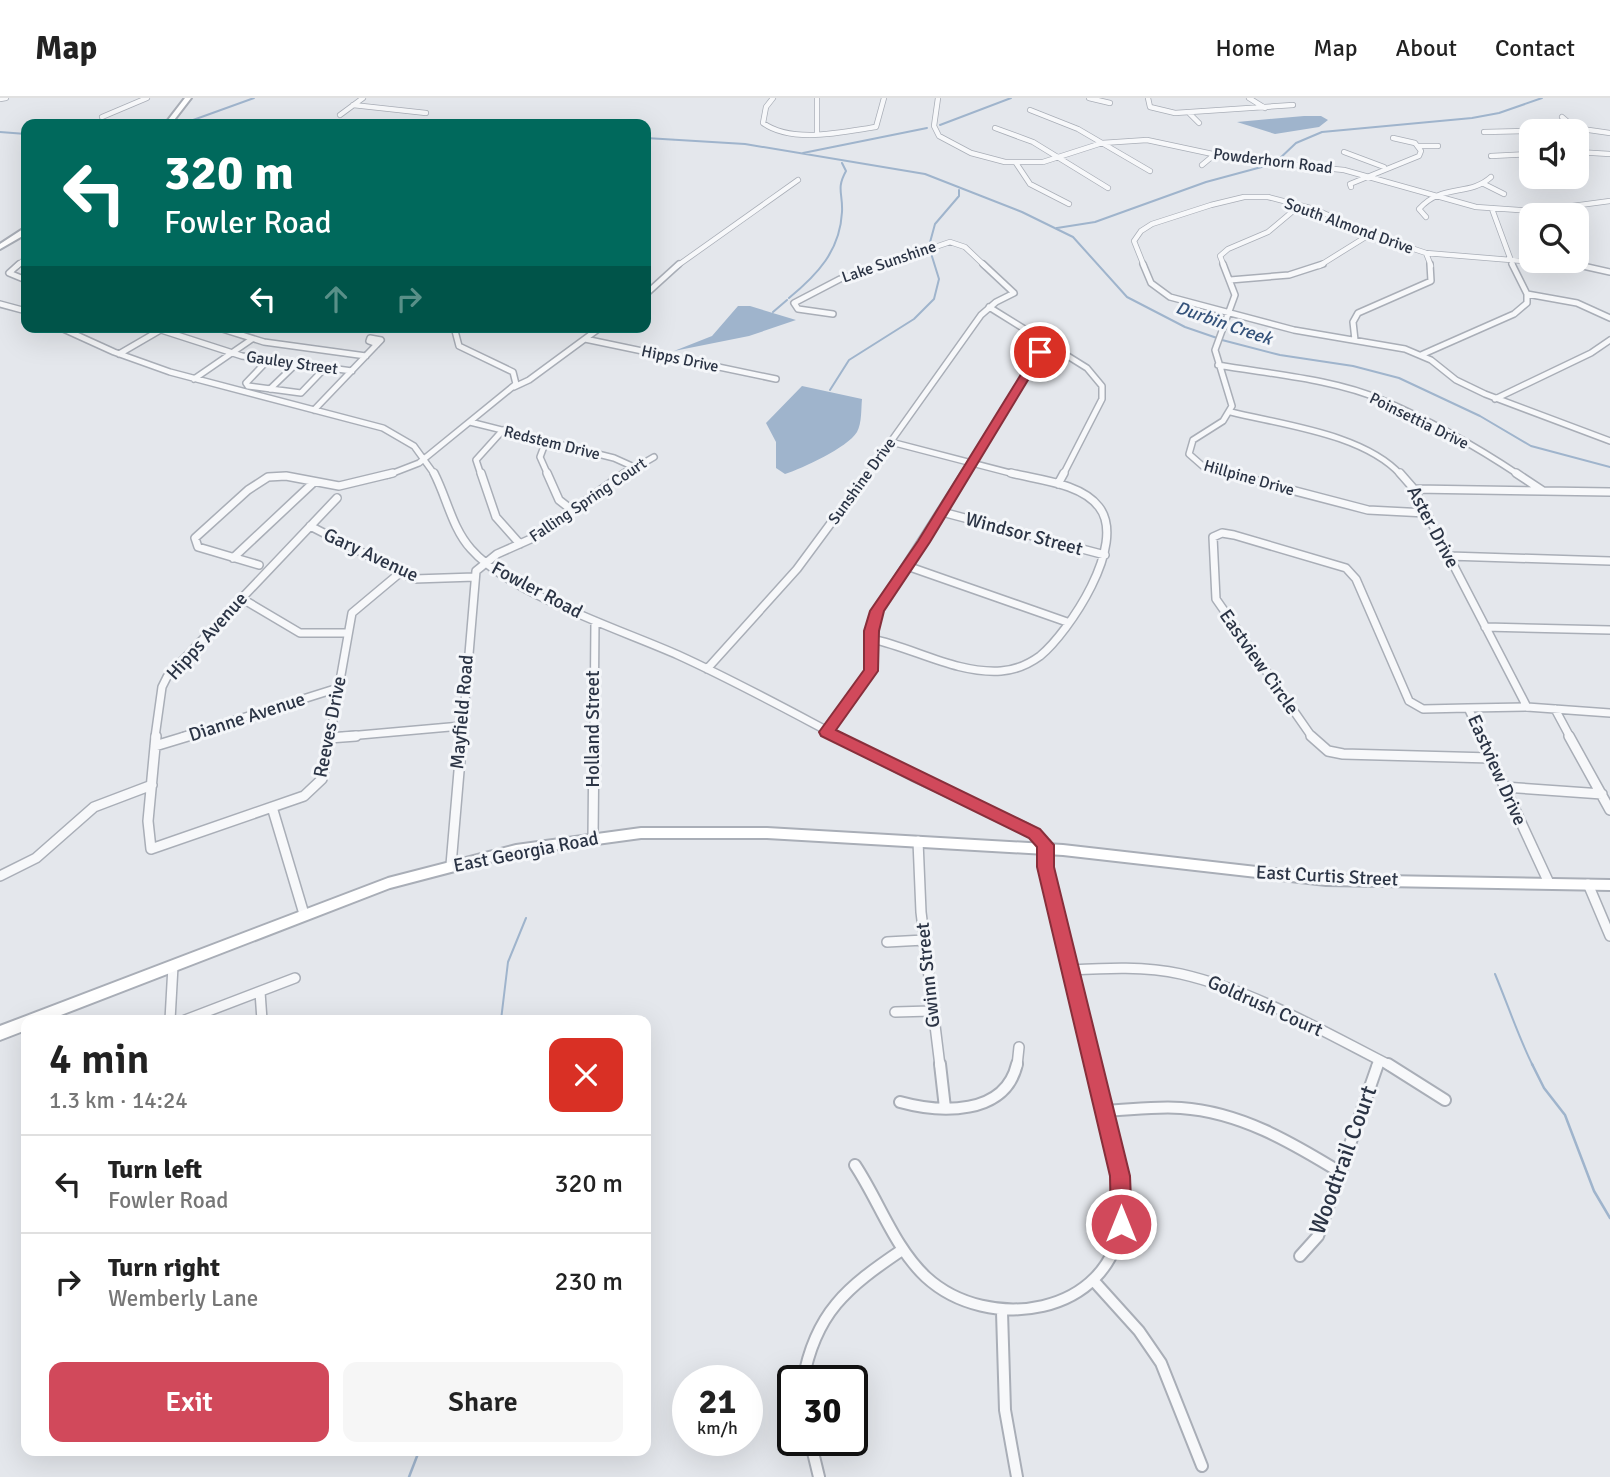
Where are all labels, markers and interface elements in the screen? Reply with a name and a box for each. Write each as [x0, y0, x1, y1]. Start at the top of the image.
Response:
text: Map [35, 28, 97, 69]
text: Home [1215, 33, 1275, 63]
text: Map [1313, 33, 1358, 63]
text: About [1396, 33, 1457, 63]
text: Contact [1495, 33, 1575, 63]
map controls [1519, 119, 1589, 273]
button: sound [1519, 119, 1589, 189]
text: 320 m [164, 143, 294, 203]
street label: Powderhorn Road [1212, 144, 1334, 178]
icon: left [49, 147, 140, 238]
street label: South Almond Drive [1282, 193, 1416, 259]
text: Fowler Road [164, 203, 332, 242]
button: search [1519, 203, 1589, 273]
street label: Lake Sunshine [839, 236, 939, 288]
icon: left [244, 280, 282, 318]
icon: ahead [317, 280, 355, 318]
icon: right [390, 280, 428, 318]
water label: Durbin Creek [1173, 296, 1277, 350]
pin [1010, 322, 1070, 382]
icon: arrive [1021, 333, 1059, 371]
street label: Hipps Drive [640, 341, 720, 377]
street label: Gauley Street [245, 347, 339, 379]
street label: Poinsettia Drive [1366, 388, 1472, 454]
street label: Redstem Drive [502, 421, 602, 465]
street label: Sunshine Drive [824, 434, 900, 528]
street label: Falling Spring Court [526, 453, 651, 547]
street label: Hillpine Drive [1201, 456, 1297, 500]
street label: Aster Drive [1401, 482, 1465, 572]
street label: Windsor Street [963, 507, 1086, 561]
street label: Gary Avenue [320, 523, 422, 587]
street label: Fowler Road [487, 556, 587, 624]
street label: Hipps Avenue [161, 587, 253, 685]
street label: Eastview Circle [1214, 605, 1304, 719]
street label: Mayfield Road [445, 654, 479, 770]
street label: Holland Street [581, 670, 605, 788]
street label: Reeves Drive [308, 674, 352, 780]
street label: Dianne Avenue [186, 687, 308, 747]
street label: Eastview Drive [1462, 711, 1532, 829]
street label: East Georgia Road [451, 826, 601, 878]
street label: East Curtis Street [1255, 860, 1399, 892]
street label: Gwinn Street [911, 921, 945, 1029]
street label: Goldrush Court [1204, 970, 1327, 1042]
text: 4 min [49, 1034, 150, 1085]
button: close [549, 1038, 623, 1112]
street label: Woodtrail Court [1303, 1082, 1383, 1238]
text: 1.3 km · 14:24 [49, 1086, 188, 1115]
text: Turn left [108, 1154, 202, 1186]
icon: left [49, 1165, 87, 1203]
text: 320 m [554, 1168, 623, 1200]
text: Fowler Road [108, 1186, 228, 1215]
position arrow [1084, 1187, 1158, 1261]
text: Turn right [108, 1252, 220, 1284]
icon: right [49, 1263, 87, 1301]
text: 230 m [554, 1266, 623, 1298]
text: Wemberly Lane [108, 1284, 258, 1313]
button: Exit [49, 1362, 329, 1442]
button: Share [343, 1362, 623, 1442]
speed limit sign: 30 [777, 1365, 868, 1456]
text: 21 [699, 1380, 736, 1423]
text: km/h [697, 1417, 738, 1439]

